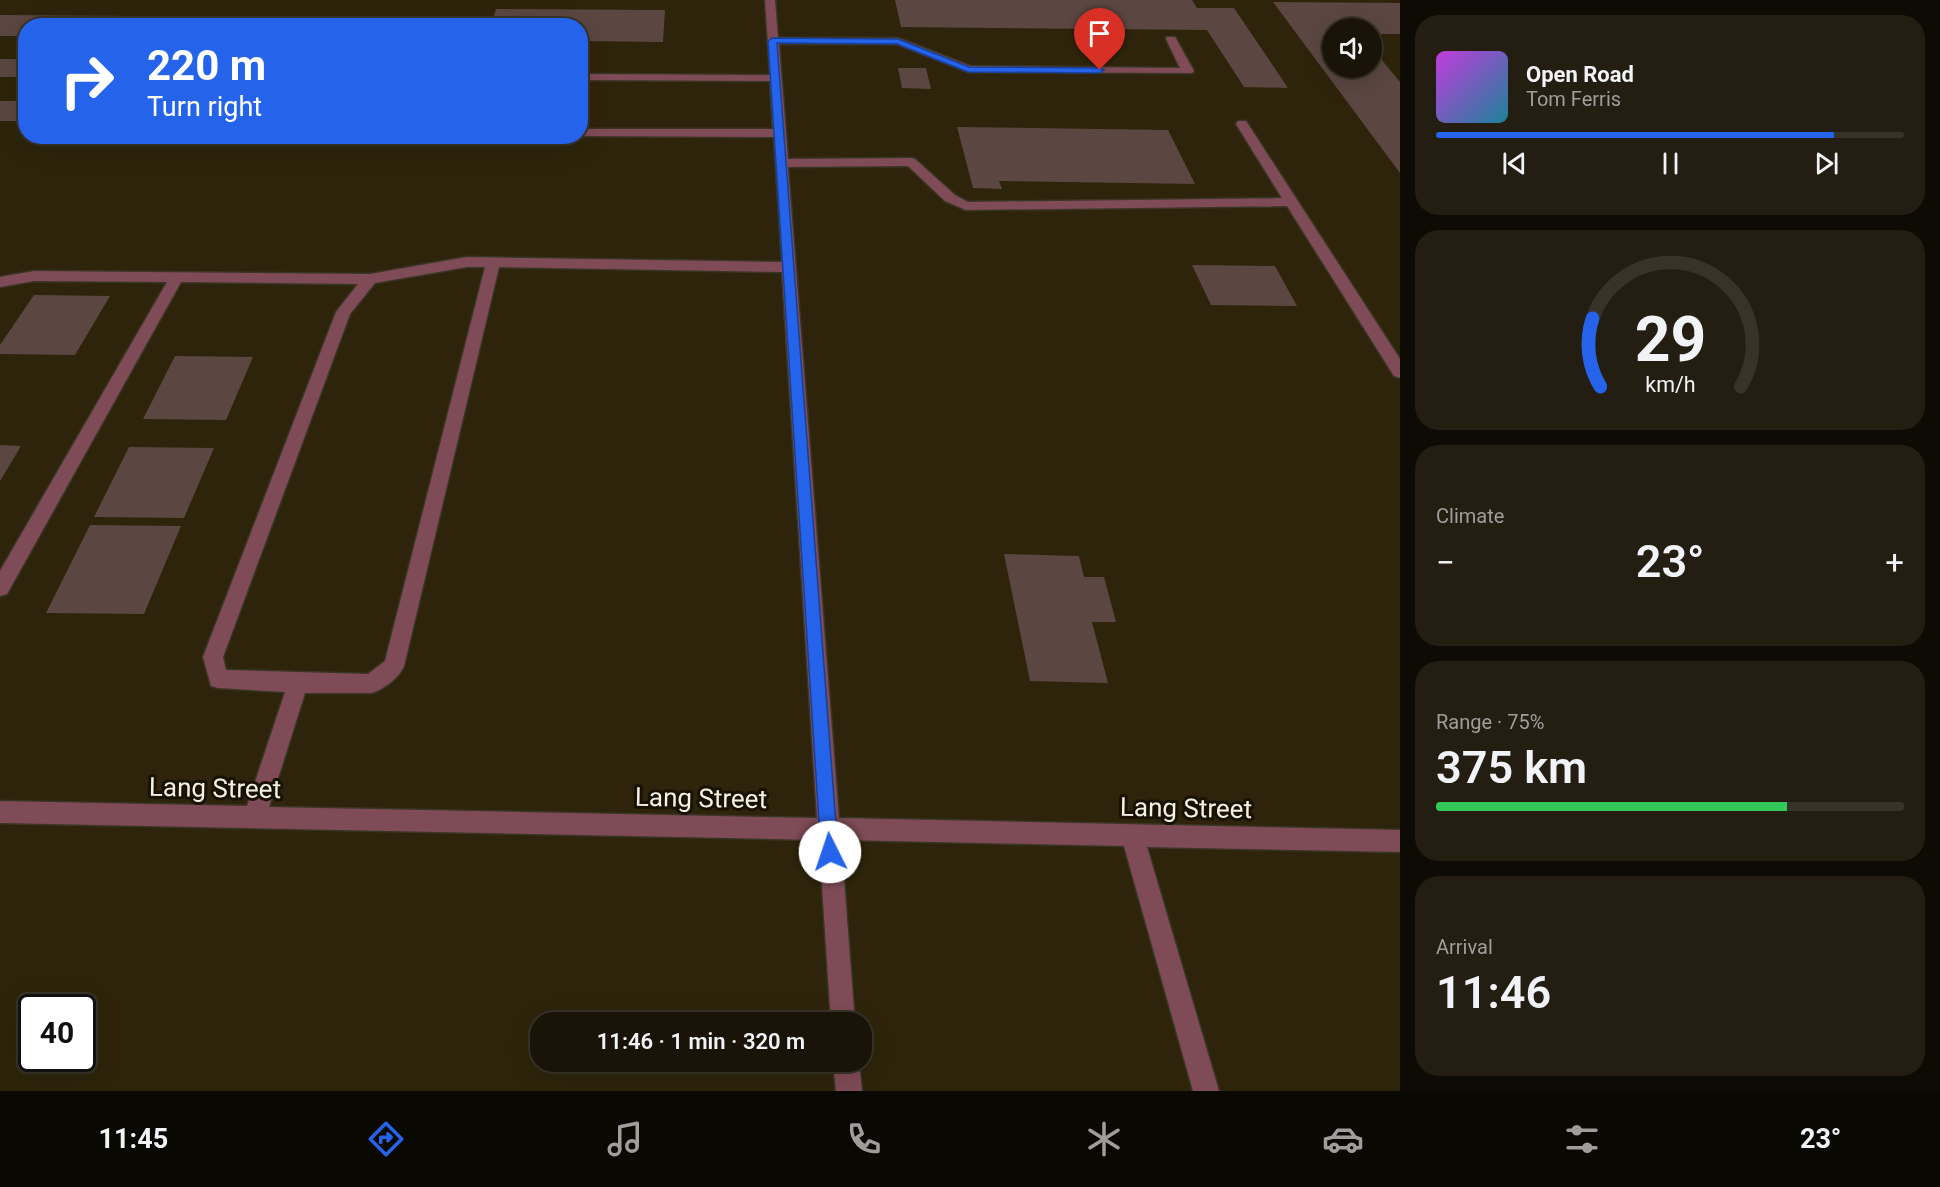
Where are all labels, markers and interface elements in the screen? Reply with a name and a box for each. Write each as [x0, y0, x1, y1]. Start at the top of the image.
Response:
pin [1074, 8, 1125, 70]
icon: arrive [1083, 17, 1116, 50]
map controls [1322, 18, 1382, 78]
button: sound [1322, 18, 1382, 78]
text: 220 m [147, 41, 266, 90]
icon: right [48, 42, 126, 120]
text: Open Road [1526, 62, 1634, 87]
text: Tom Ferris [1526, 87, 1621, 111]
text: Turn right [147, 91, 262, 123]
icon: previous [1498, 147, 1531, 180]
icon: pause [1654, 147, 1687, 180]
icon: next [1810, 147, 1843, 180]
text: 29 [1634, 303, 1706, 376]
text: km/h [1645, 373, 1695, 398]
text: Climate [1436, 504, 1504, 528]
text: 23° [1636, 535, 1704, 588]
text: − [1436, 543, 1455, 582]
text: + [1885, 543, 1904, 582]
text: Range · 75% [1436, 710, 1544, 734]
text: 375 km [1436, 741, 1587, 794]
street label: Lang Street [149, 772, 281, 804]
street label: Lang Street [635, 782, 767, 814]
street label: Lang Street [1120, 792, 1252, 824]
position arrow [798, 820, 862, 884]
text: Arrival [1436, 935, 1493, 959]
text: 11:46 [1436, 966, 1551, 1019]
speed limit sign: 40 [18, 994, 96, 1072]
text: 11:46 · 1 min · 320 m [597, 1029, 805, 1054]
icon: directions [365, 1118, 407, 1160]
icon: music [604, 1118, 646, 1160]
icon: phone [843, 1118, 885, 1160]
icon: climate [1083, 1118, 1125, 1160]
icon: car [1322, 1118, 1364, 1160]
icon: filters [1561, 1118, 1603, 1160]
text: 11:45 [99, 1123, 168, 1155]
text: 23° [1800, 1123, 1841, 1155]

